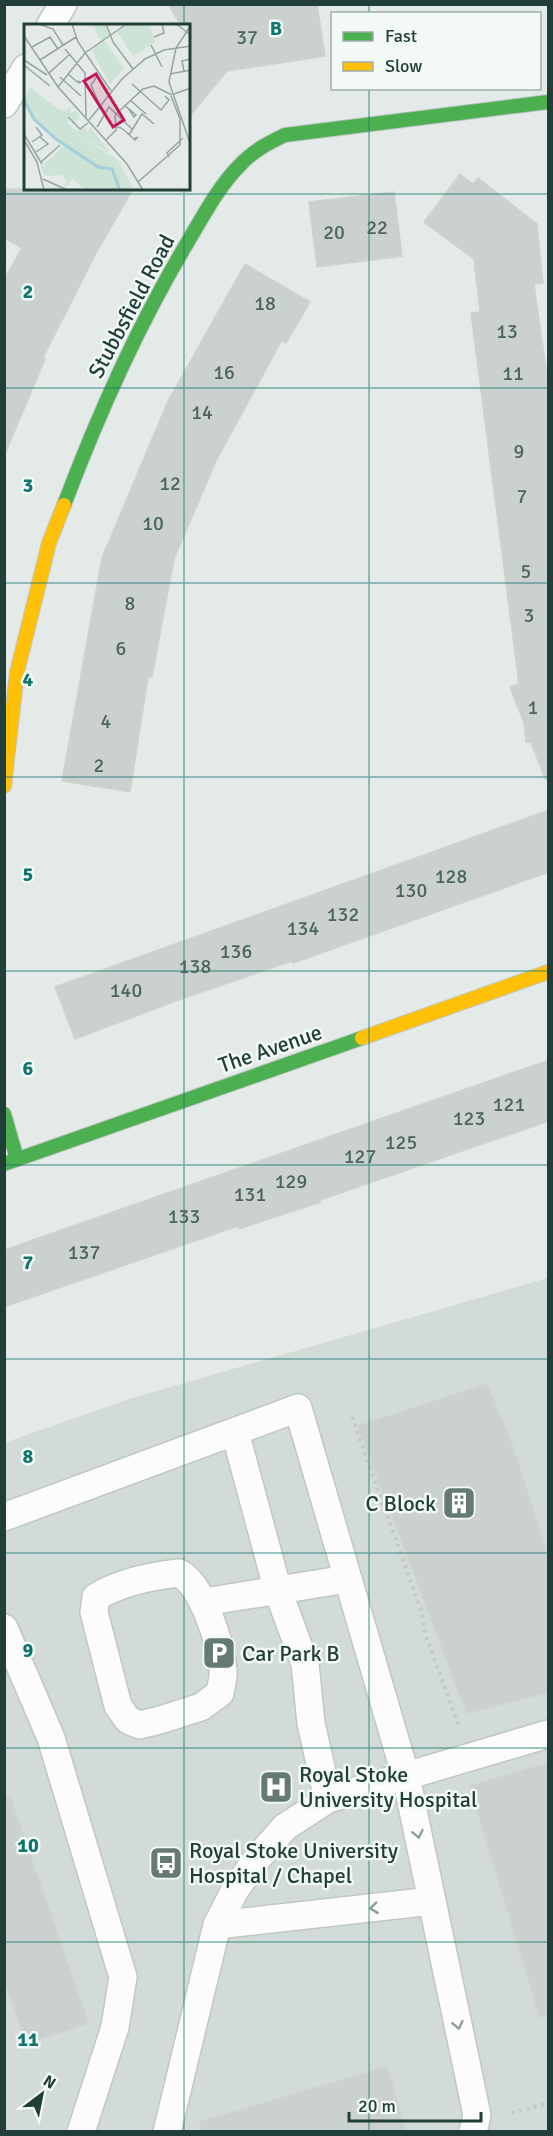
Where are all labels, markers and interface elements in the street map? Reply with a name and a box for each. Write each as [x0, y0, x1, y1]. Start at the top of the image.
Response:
legend [331, 12, 541, 90]
text: B [270, 16, 282, 41]
inset map [24, 24, 190, 190]
house number: 37 [236, 25, 258, 50]
text: Fast [385, 25, 417, 47]
text: Slow [385, 55, 422, 77]
house number: 22 [366, 215, 388, 240]
house number: 20 [323, 220, 345, 245]
street label: Stubbsfield Road [82, 230, 181, 383]
text: 2 [23, 279, 33, 304]
house number: 18 [254, 291, 276, 316]
house number: 13 [496, 319, 518, 344]
house number: 16 [213, 360, 235, 385]
house number: 11 [502, 361, 524, 386]
house number: 14 [191, 400, 213, 425]
house number: 9 [514, 439, 524, 464]
house number: 12 [159, 471, 181, 496]
text: 3 [23, 473, 33, 498]
house number: 7 [517, 484, 527, 509]
house number: 10 [142, 511, 164, 536]
house number: 5 [521, 559, 531, 584]
house number: 8 [125, 591, 135, 616]
house number: 3 [524, 603, 534, 628]
house number: 6 [116, 636, 126, 661]
text: 4 [23, 667, 34, 692]
house number: 1 [528, 695, 538, 720]
house number: 4 [101, 709, 112, 734]
house number: 2 [94, 753, 104, 778]
text: 5 [23, 862, 33, 887]
house number: 128 [435, 864, 467, 889]
house number: 130 [395, 878, 427, 903]
house number: 132 [327, 902, 359, 927]
house number: 134 [287, 916, 319, 941]
house number: 136 [220, 939, 252, 964]
house number: 138 [179, 954, 211, 979]
house number: 140 [110, 978, 142, 1003]
street label: The Avenue [215, 1018, 325, 1079]
text: 6 [23, 1056, 34, 1081]
house number: 121 [493, 1092, 525, 1117]
house number: 123 [453, 1106, 485, 1131]
house number: 125 [385, 1130, 417, 1155]
house number: 127 [344, 1144, 376, 1169]
house number: 129 [275, 1169, 307, 1194]
house number: 131 [234, 1182, 266, 1207]
house number: 133 [168, 1204, 200, 1229]
house number: 137 [68, 1240, 100, 1265]
text: 7 [23, 1250, 34, 1275]
text: 8 [23, 1444, 34, 1469]
building icon: C Block [441, 1485, 477, 1521]
place label: C Block [365, 1490, 436, 1517]
parking icon: Car Park B [201, 1635, 237, 1671]
text: 9 [23, 1638, 34, 1663]
place label: Car Park B [242, 1640, 340, 1667]
place label: Royal Stoke University Hospital [299, 1761, 477, 1813]
hospital icon: Royal Stoke University Hospital [258, 1769, 294, 1805]
one-way arrow [411, 1829, 424, 1839]
text: 10 [17, 1833, 39, 1858]
place label: Royal Stoke University Hospital / Chapel [189, 1837, 399, 1889]
bus stop icon: Royal Stoke University Hospital / Chapel [148, 1845, 184, 1881]
one-way arrow [369, 1901, 378, 1914]
one-way arrow [451, 2020, 464, 2030]
text: 11 [17, 2027, 39, 2052]
north arrow [12, 2064, 72, 2124]
text: N [39, 2071, 59, 2094]
scale bar [349, 2085, 481, 2123]
text: 20 m [358, 2095, 396, 2117]

